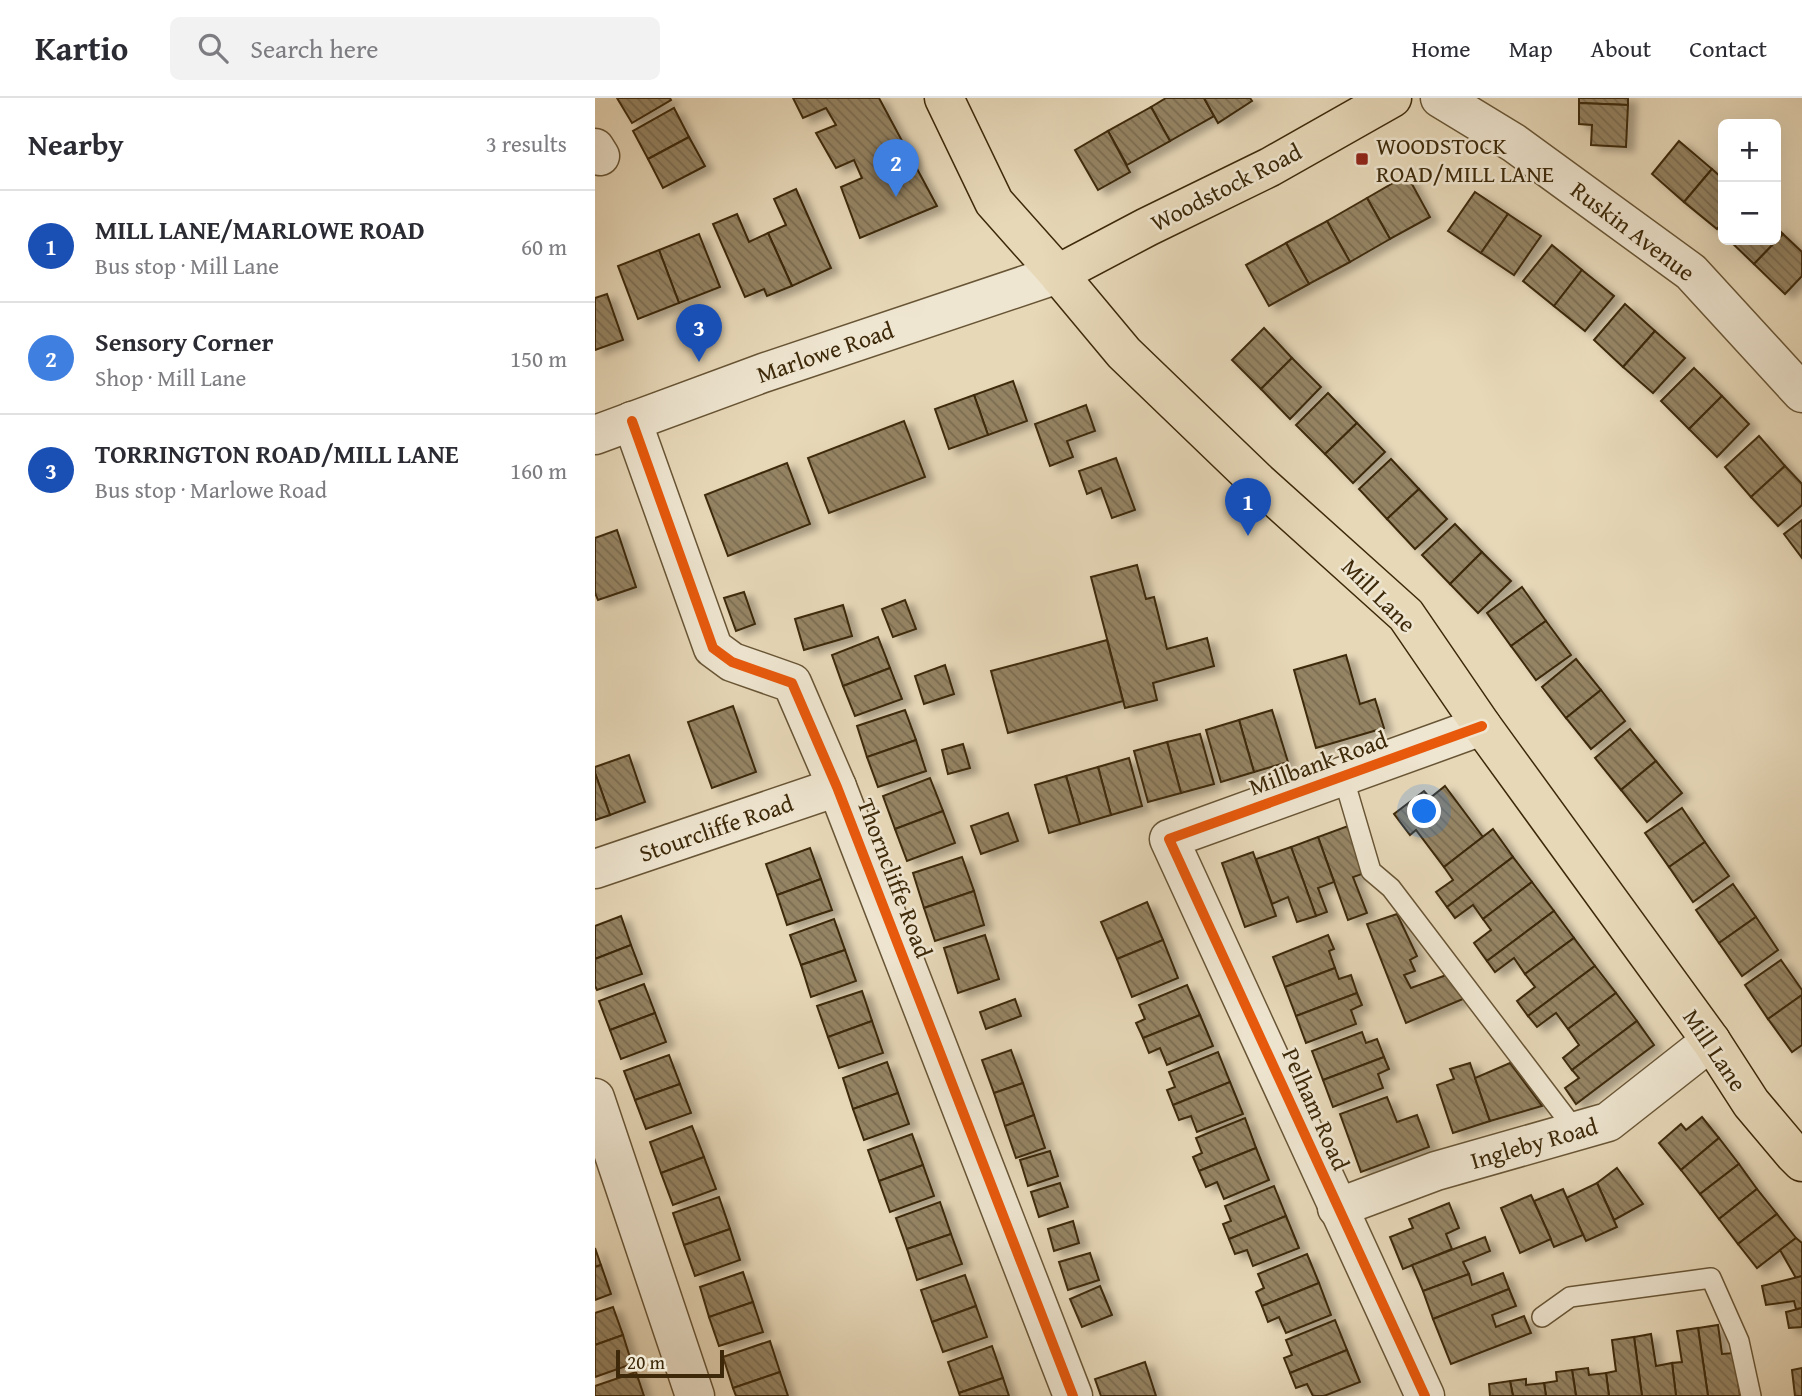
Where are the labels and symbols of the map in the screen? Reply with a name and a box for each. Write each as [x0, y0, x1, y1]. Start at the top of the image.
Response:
place label: WOODSTOCK ROAD/MILL LANE [1376, 128, 1554, 191]
street label: Woodstock Road [1145, 134, 1308, 240]
pin: 2 [873, 139, 919, 197]
marker: WOODSTOCK ROAD/MILL LANE [1354, 151, 1370, 167]
street label: Ruskin Avenue [1563, 173, 1703, 289]
pin: 3 [676, 304, 722, 362]
street label: Marlowe Road [752, 312, 898, 392]
pin: 1 [1225, 478, 1271, 536]
street label: Mill Lane [1334, 550, 1424, 640]
street label: Millbank Road [1244, 722, 1392, 804]
street label: Stourcliffe Road [634, 785, 798, 871]
street label: Thorncliffe Road [848, 793, 942, 963]
your location [1407, 794, 1441, 828]
street label: Mill Lane [1675, 1002, 1755, 1098]
street label: Pelham Road [1273, 1042, 1359, 1176]
street label: Ingleby Road [1466, 1108, 1602, 1178]
scale bar [616, 1347, 725, 1379]

